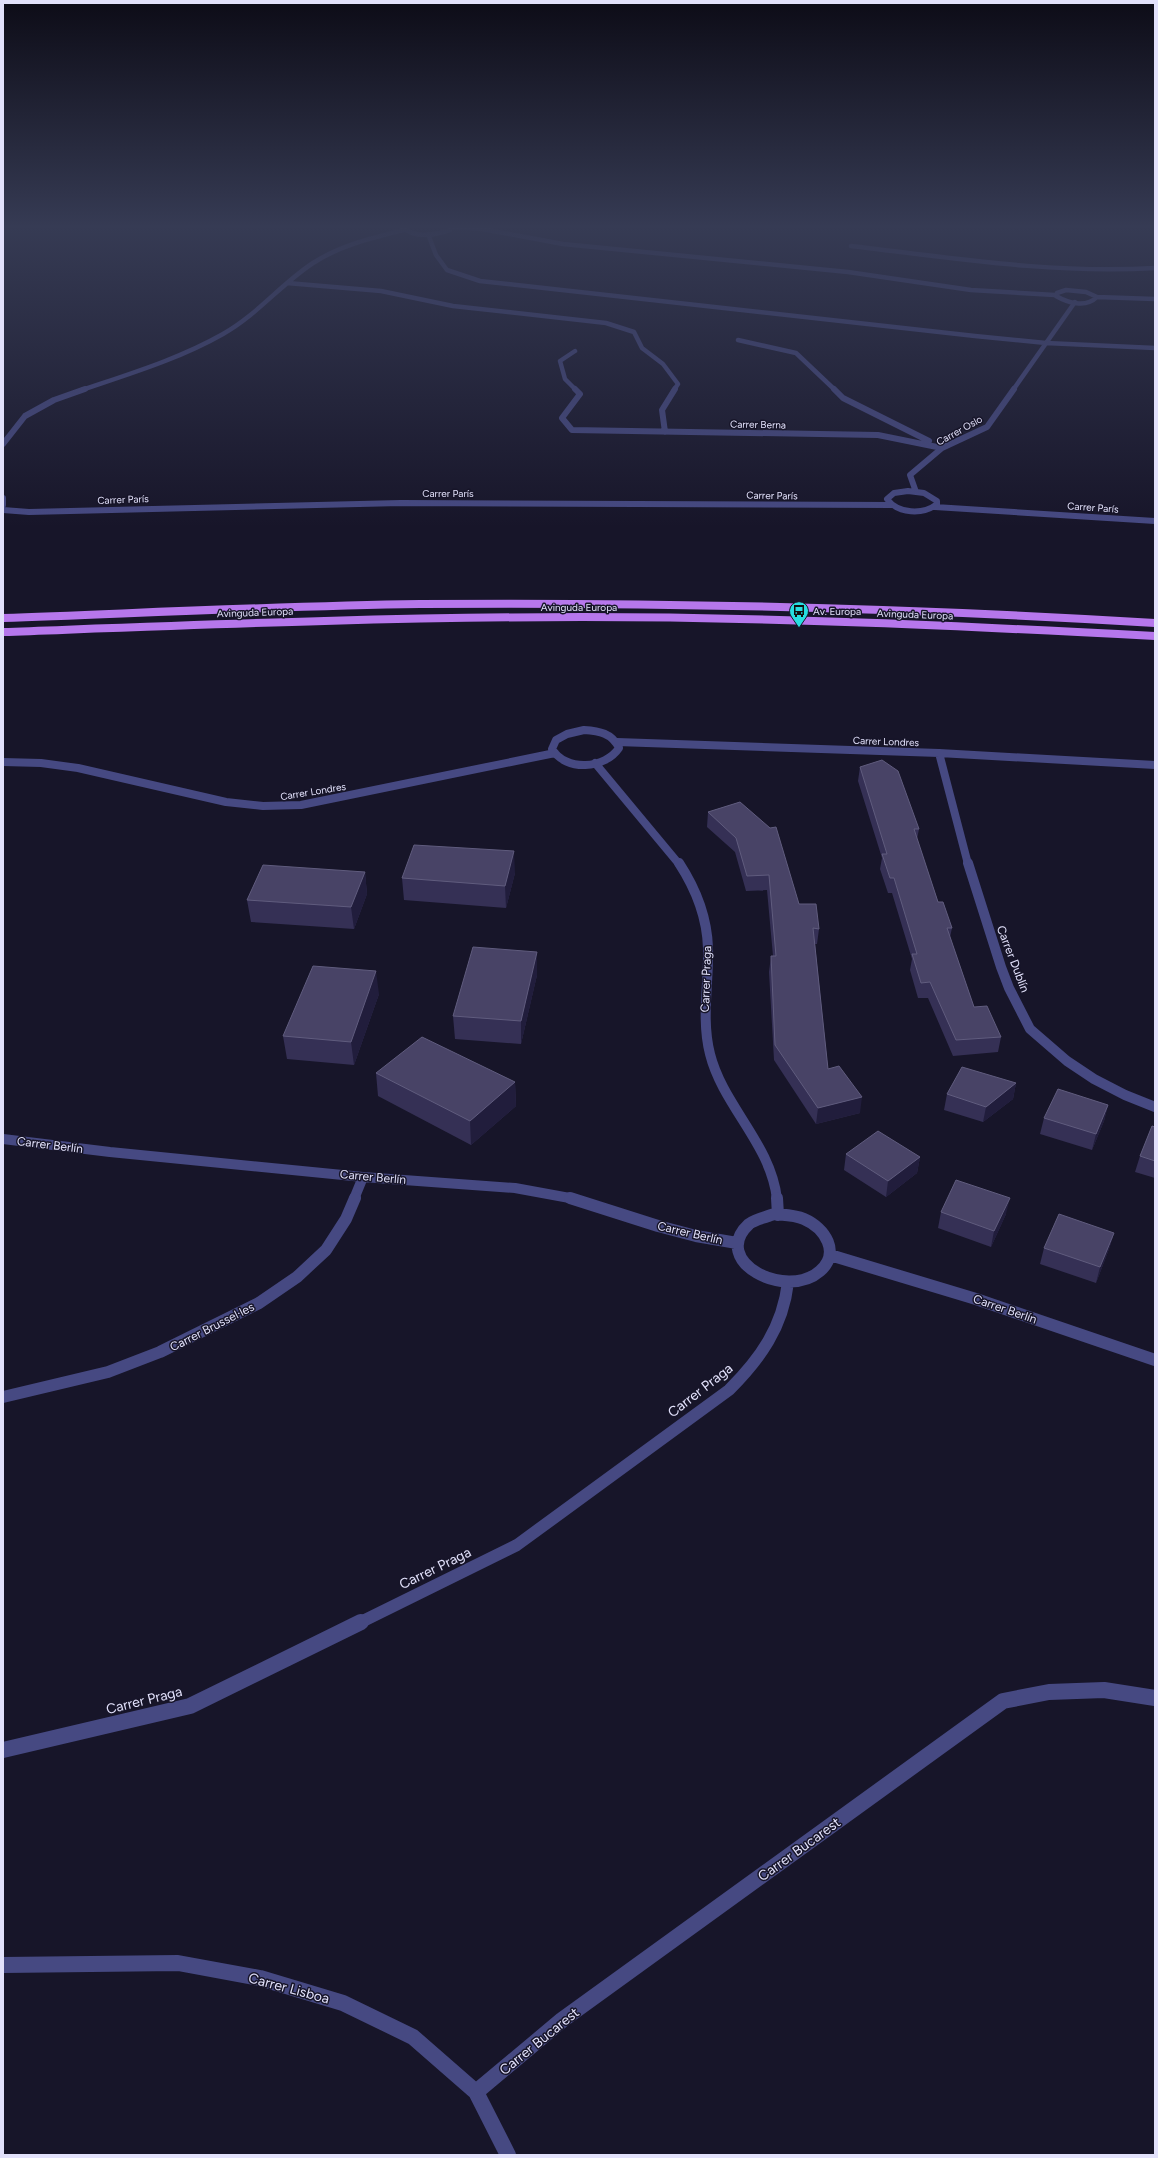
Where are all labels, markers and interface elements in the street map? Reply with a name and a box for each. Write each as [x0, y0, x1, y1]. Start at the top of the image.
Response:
street label: Carrer Oslo [934, 412, 985, 448]
street label: Carrer Berna [730, 418, 786, 431]
street label: Carrer París [422, 487, 474, 500]
street label: Carrer París [746, 489, 798, 502]
street label: Carrer París [97, 492, 149, 507]
street label: Carrer París [1067, 499, 1119, 516]
bus stop icon: Av. Europa [788, 600, 810, 628]
street label: Avinguda Europa [541, 601, 617, 614]
street label: Avinguda Europa [217, 605, 293, 620]
place label: Av. Europa [813, 605, 861, 618]
street label: Avinguda Europa [877, 607, 953, 622]
street label: Carrer Londres [853, 734, 920, 749]
street label: Carrer Londres [279, 780, 347, 803]
street label: Carrer Dublín [994, 924, 1032, 995]
street label: Carrer Praga [698, 945, 714, 1013]
street label: Carrer Berlín [16, 1134, 84, 1156]
street label: Carrer Berlín [339, 1167, 407, 1187]
street label: Carrer Berlín [656, 1219, 724, 1247]
street label: Carrer Berlín [971, 1292, 1039, 1327]
street label: Carrer Brussel·les [168, 1300, 257, 1354]
street label: Carrer Praga [664, 1360, 736, 1421]
street label: Carrer Praga [397, 1544, 474, 1593]
street label: Carrer Praga [104, 1683, 184, 1718]
street label: Carrer Bucarest [755, 1814, 844, 1885]
street label: Carrer Lisboa [247, 1970, 331, 2007]
street label: Carrer Bucarest [496, 2004, 583, 2079]

